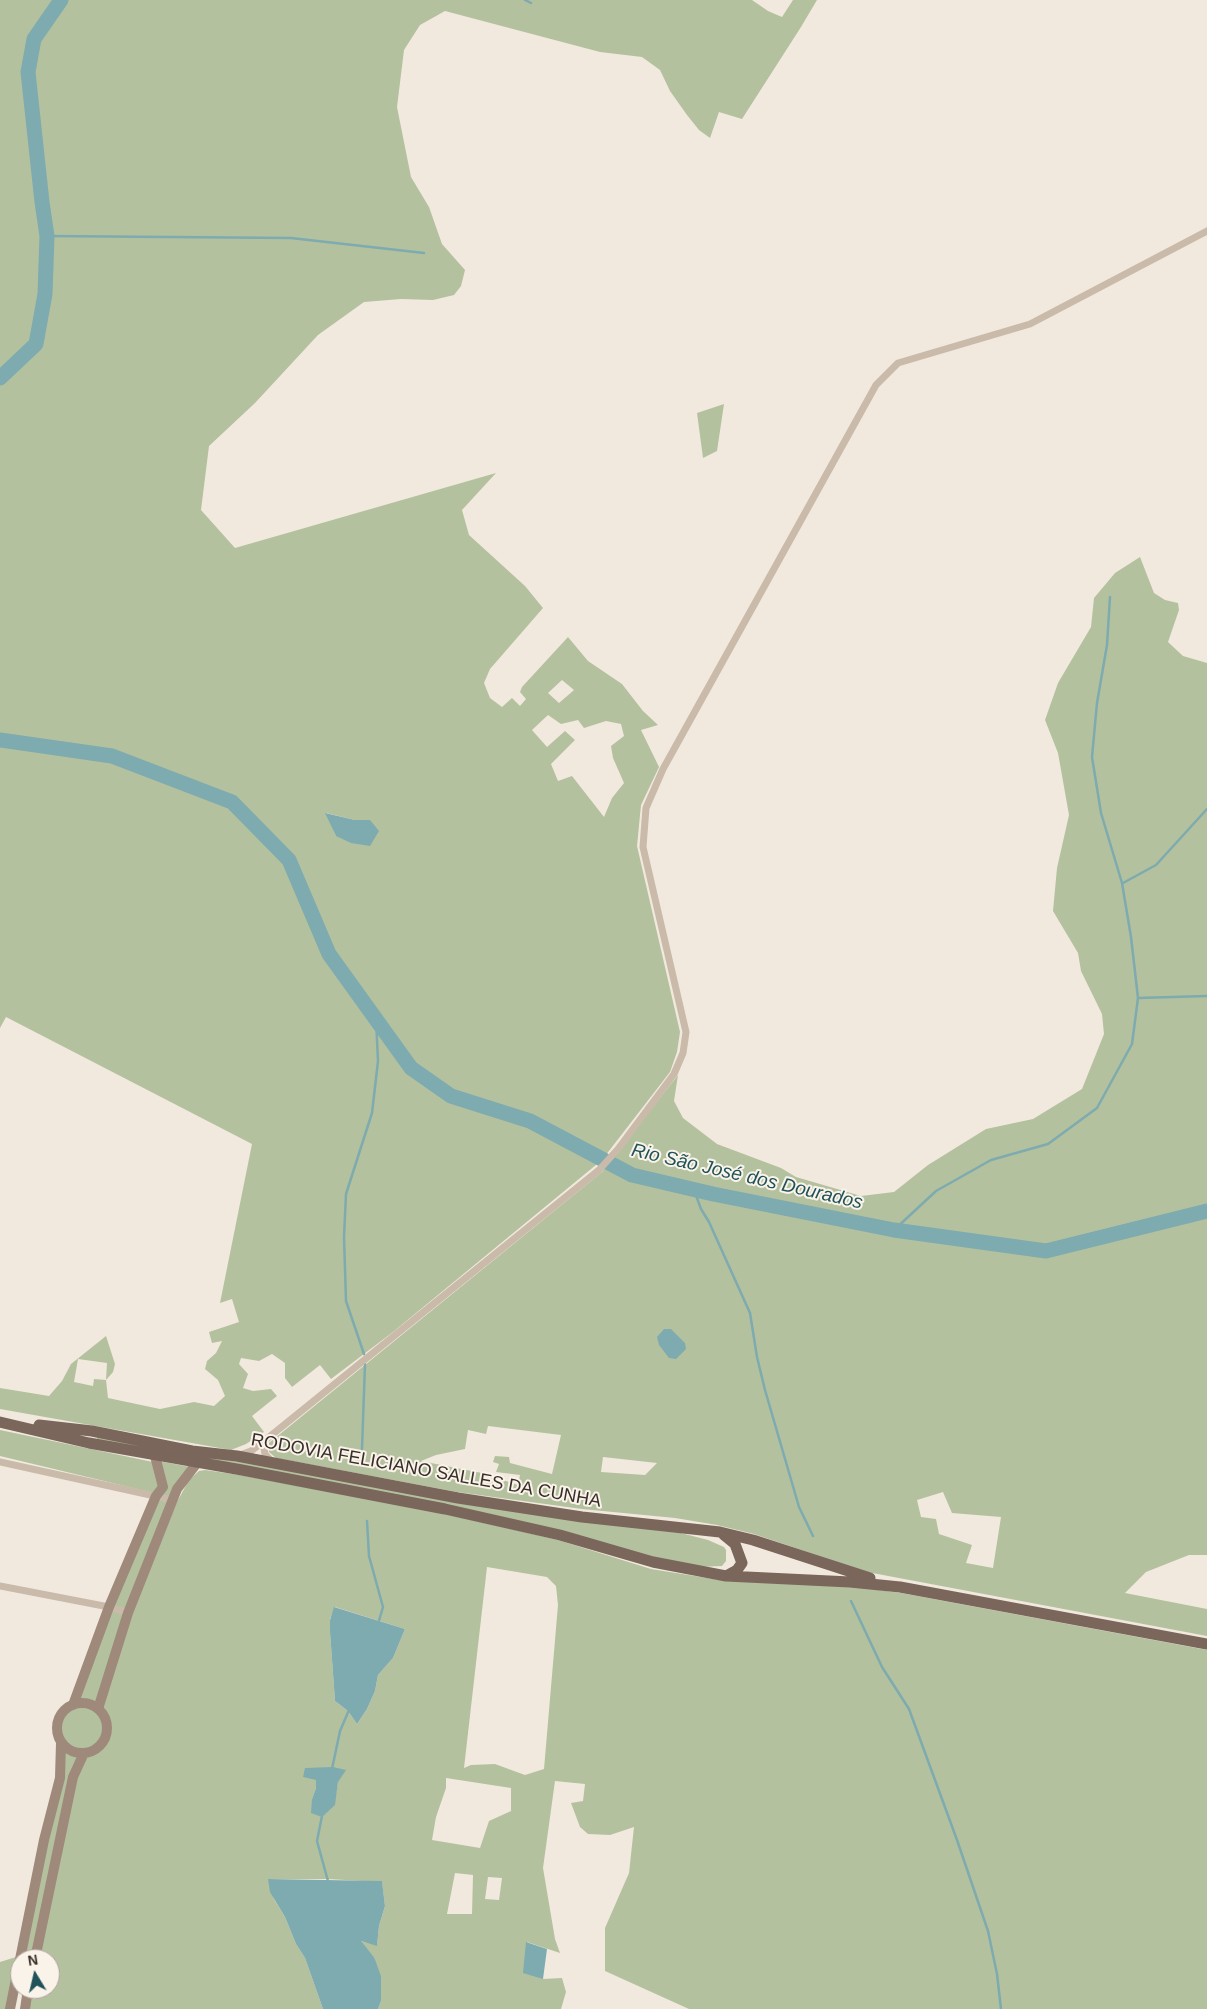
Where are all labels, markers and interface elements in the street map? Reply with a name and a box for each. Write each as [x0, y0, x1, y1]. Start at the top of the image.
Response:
water label: Rio São José dos Dourados [629, 1139, 865, 1215]
street label: RODOVIA FELICIANO SALLES DA CUNHA [249, 1430, 603, 1512]
north arrow [10, 1949, 60, 1999]
text: N [27, 1951, 39, 1969]

